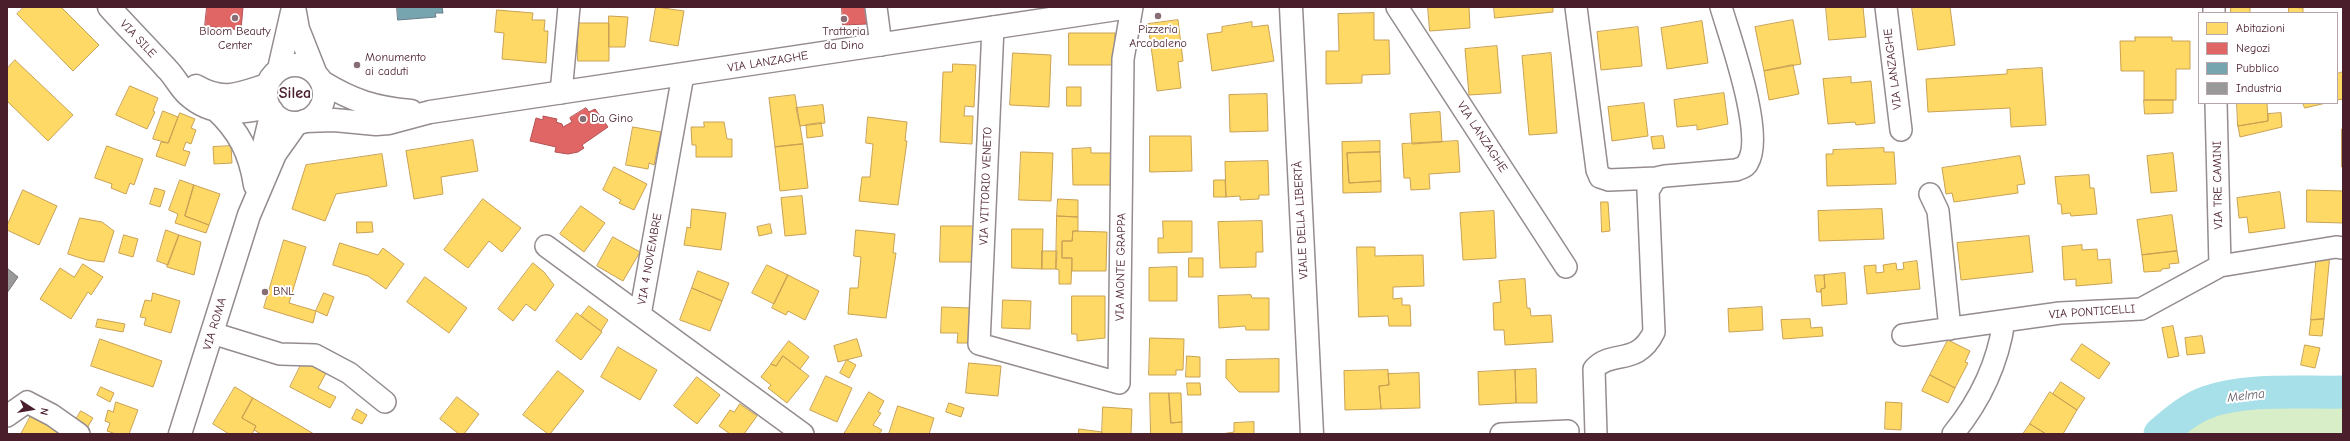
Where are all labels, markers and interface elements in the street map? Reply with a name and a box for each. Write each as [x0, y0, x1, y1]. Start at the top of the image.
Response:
marker: Pizzeria Arcobaleno [1153, 11, 1163, 21]
legend [2198, 12, 2338, 104]
marker: Bloom Beauty Center [230, 13, 240, 23]
marker: Trattoria da Dino [839, 14, 849, 24]
street label: VIA SILE [117, 17, 159, 61]
text: Abitazioni [2236, 21, 2285, 35]
place label: Pizzeria Arcobaleno [1129, 23, 1187, 51]
place label: Bloom Beauty Center [199, 25, 271, 53]
place label: Trattoria da Dino [822, 25, 866, 53]
street label: VIA LANZAGHE [1881, 28, 1905, 110]
text: Negozi [2236, 41, 2270, 55]
street label: VIA LANZAGHE [727, 49, 809, 75]
place label: Monumento ai caduti [365, 51, 426, 79]
marker: Monumento ai caduti [352, 60, 362, 70]
text: Pubblico [2236, 61, 2279, 75]
text: Industria [2236, 81, 2282, 95]
district label: Silea [279, 83, 311, 103]
street label: VIA LANZAGHE [1454, 99, 1510, 175]
place label: Da Gino [591, 112, 633, 126]
marker: Da Gino [578, 114, 588, 124]
street label: VIA VITTORIO VENETO [977, 127, 995, 245]
street label: VIA TRE CAMINI [2210, 141, 2226, 229]
street label: VIALE DELLA LIBERTÀ [1291, 161, 1311, 279]
street label: VIA 4 NOVEMBRE [635, 212, 665, 306]
street label: VIA MONTE GRAPPA [1113, 213, 1129, 321]
place label: BNL [273, 285, 294, 299]
marker: BNL [260, 287, 270, 297]
street label: VIA ROMA [200, 296, 230, 352]
street label: VIA PONTICELLI [2048, 302, 2136, 322]
water label: Melma [2226, 386, 2266, 406]
north arrow [12, 389, 52, 429]
text: N [37, 407, 51, 416]

